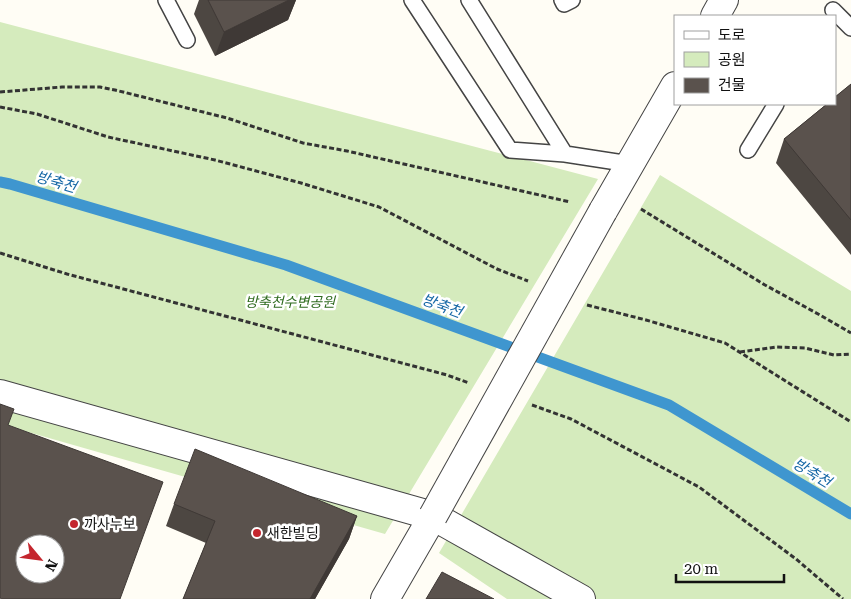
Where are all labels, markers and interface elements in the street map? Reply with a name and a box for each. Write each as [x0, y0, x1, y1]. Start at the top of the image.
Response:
legend [674, 15, 836, 105]
text: 도로 [718, 26, 746, 44]
text: 공원 [718, 51, 746, 69]
text: 건물 [718, 76, 746, 94]
water label: 방축천 [34, 168, 80, 197]
water label: 방축천 [419, 290, 467, 322]
park label: 방축천수변공원 [245, 294, 336, 310]
water label: 방축천 [790, 455, 836, 493]
place label: 까사누보 [84, 516, 136, 532]
marker: 까사누보 [68, 518, 80, 530]
place label: 새한빌딩 [267, 525, 319, 541]
marker: 새한빌딩 [251, 527, 263, 539]
north arrow [15, 534, 65, 584]
scale bar [676, 552, 784, 584]
text: N [42, 557, 61, 574]
text: 20 m [684, 560, 719, 578]

